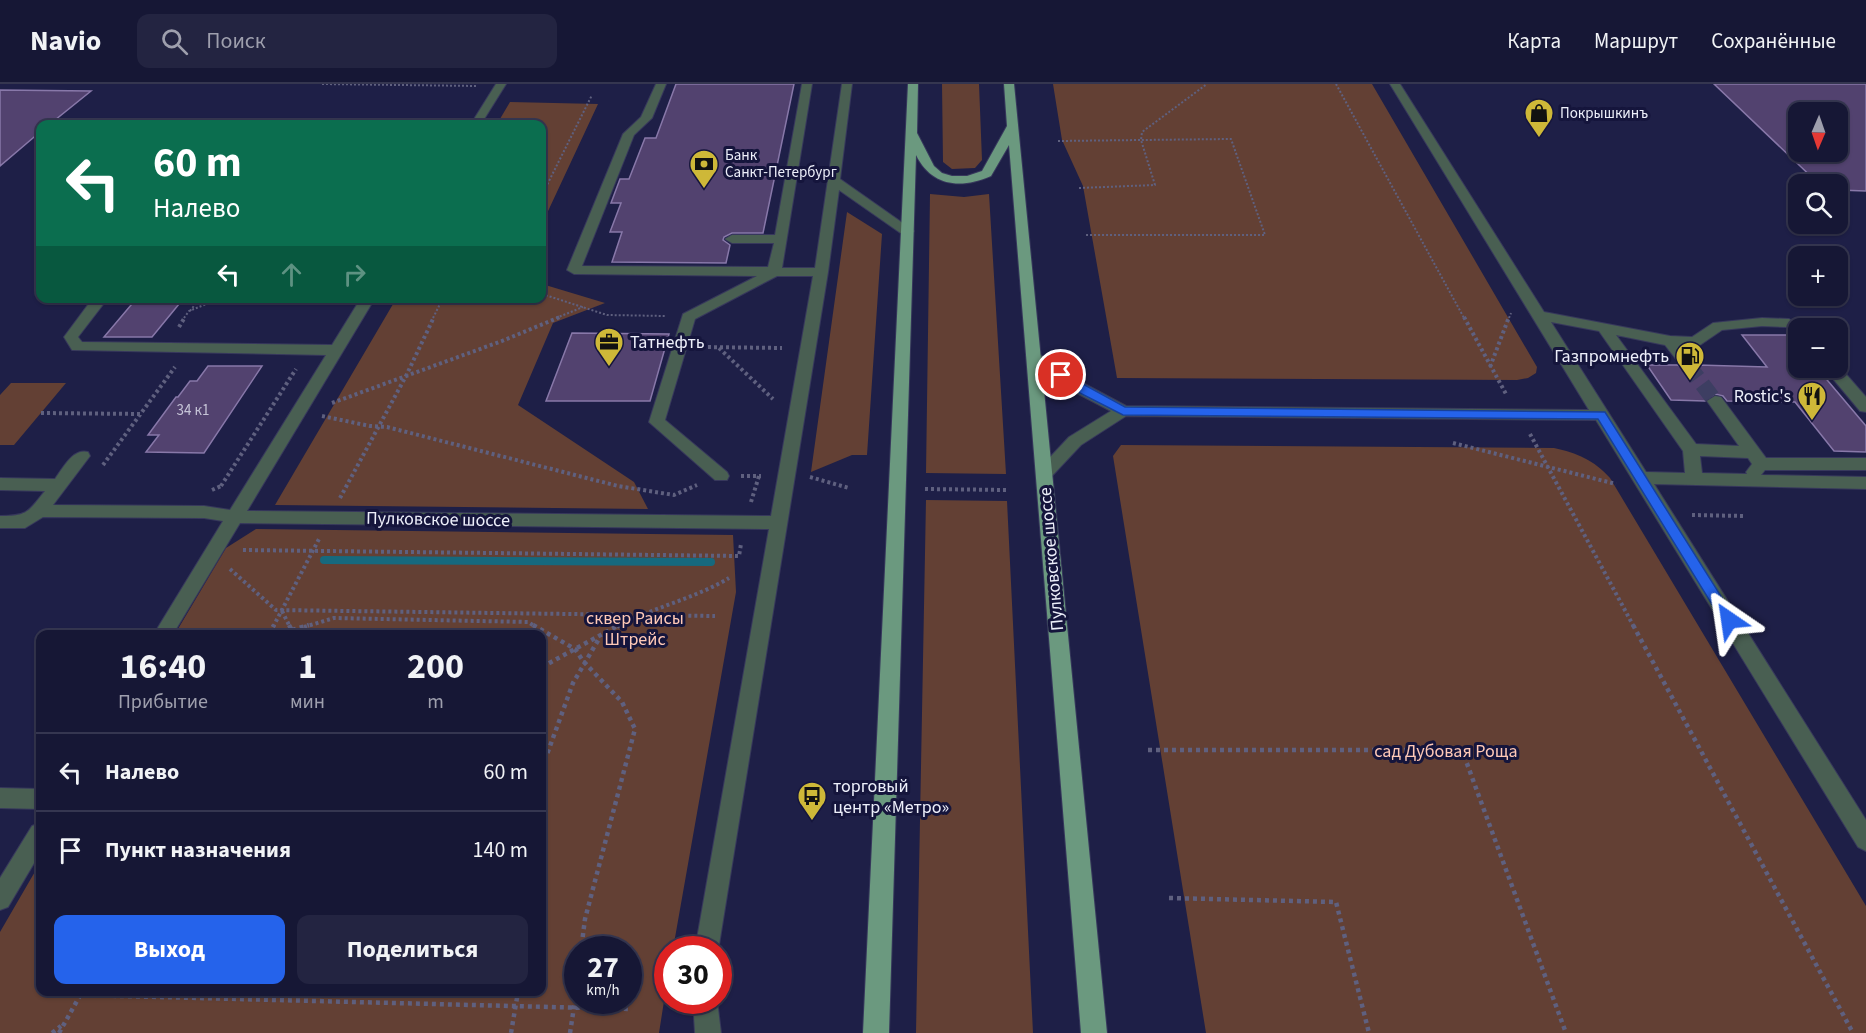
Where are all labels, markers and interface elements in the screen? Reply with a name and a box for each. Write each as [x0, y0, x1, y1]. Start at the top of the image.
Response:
search box [137, 14, 557, 68]
text: Navio [30, 21, 101, 61]
icon: search [158, 25, 191, 58]
text: Поиск [206, 25, 266, 57]
text: Карта [1507, 26, 1561, 56]
text: Маршрут [1594, 26, 1678, 56]
text: Сохранённые [1711, 26, 1836, 56]
shop icon: Покрышкинъ [1523, 97, 1555, 139]
north arrow [1788, 102, 1848, 162]
map controls [1788, 102, 1848, 378]
place label: Покрышкинъ [1560, 103, 1648, 124]
text: 60 m [153, 133, 242, 193]
icon: left [54, 144, 132, 222]
place label: Банк Санкт-Петербург [725, 145, 837, 183]
bank icon: Банк Санкт-Петербург [688, 148, 720, 190]
button: search [1788, 174, 1848, 234]
text: Налево [153, 189, 240, 228]
button: + [1788, 246, 1848, 306]
icon: left [212, 258, 245, 291]
icon: ahead [275, 258, 308, 291]
icon: right [338, 258, 371, 291]
button: − [1788, 318, 1848, 378]
office icon: Татнефть [593, 326, 625, 368]
place label: Татнефть [630, 330, 705, 355]
fuel station icon: Газпромнефть [1674, 340, 1706, 382]
place label: Газпромнефть [1554, 344, 1669, 369]
pin [1035, 349, 1086, 400]
icon: arrive [1044, 358, 1077, 391]
restaurant icon: Rostic's [1796, 380, 1828, 422]
place label: Rostic's [1734, 384, 1791, 409]
house number: 34 к1 [177, 400, 209, 421]
street label: Пулковское шоссе [1033, 486, 1070, 632]
street label: Пулковское шоссе [366, 506, 510, 533]
position arrow [1697, 588, 1761, 652]
park label: сквер Раисы Штрейс [586, 606, 684, 652]
text: 16:40 [120, 641, 206, 692]
text: 1 [298, 641, 317, 692]
text: 200 [407, 641, 464, 692]
text: Прибытие [118, 688, 208, 716]
text: мин [290, 688, 325, 716]
text: m [427, 688, 444, 716]
park label: сад Дубовая Роща [1374, 739, 1518, 764]
icon: left [54, 756, 87, 789]
text: Налево [105, 756, 179, 788]
text: 60 m [483, 756, 528, 788]
place label: торговый центр «Метро» [833, 774, 949, 820]
bus stop icon: торговый центр «Метро» [796, 780, 828, 822]
icon: arrive [54, 834, 87, 867]
text: Пункт назначения [105, 834, 291, 866]
text: 140 m [473, 834, 528, 866]
button: Выход [54, 915, 285, 984]
button: Поделиться [297, 915, 528, 984]
speed limit sign: 30 [654, 936, 732, 1014]
text: 27 [587, 946, 619, 989]
text: km/h [586, 980, 620, 1001]

